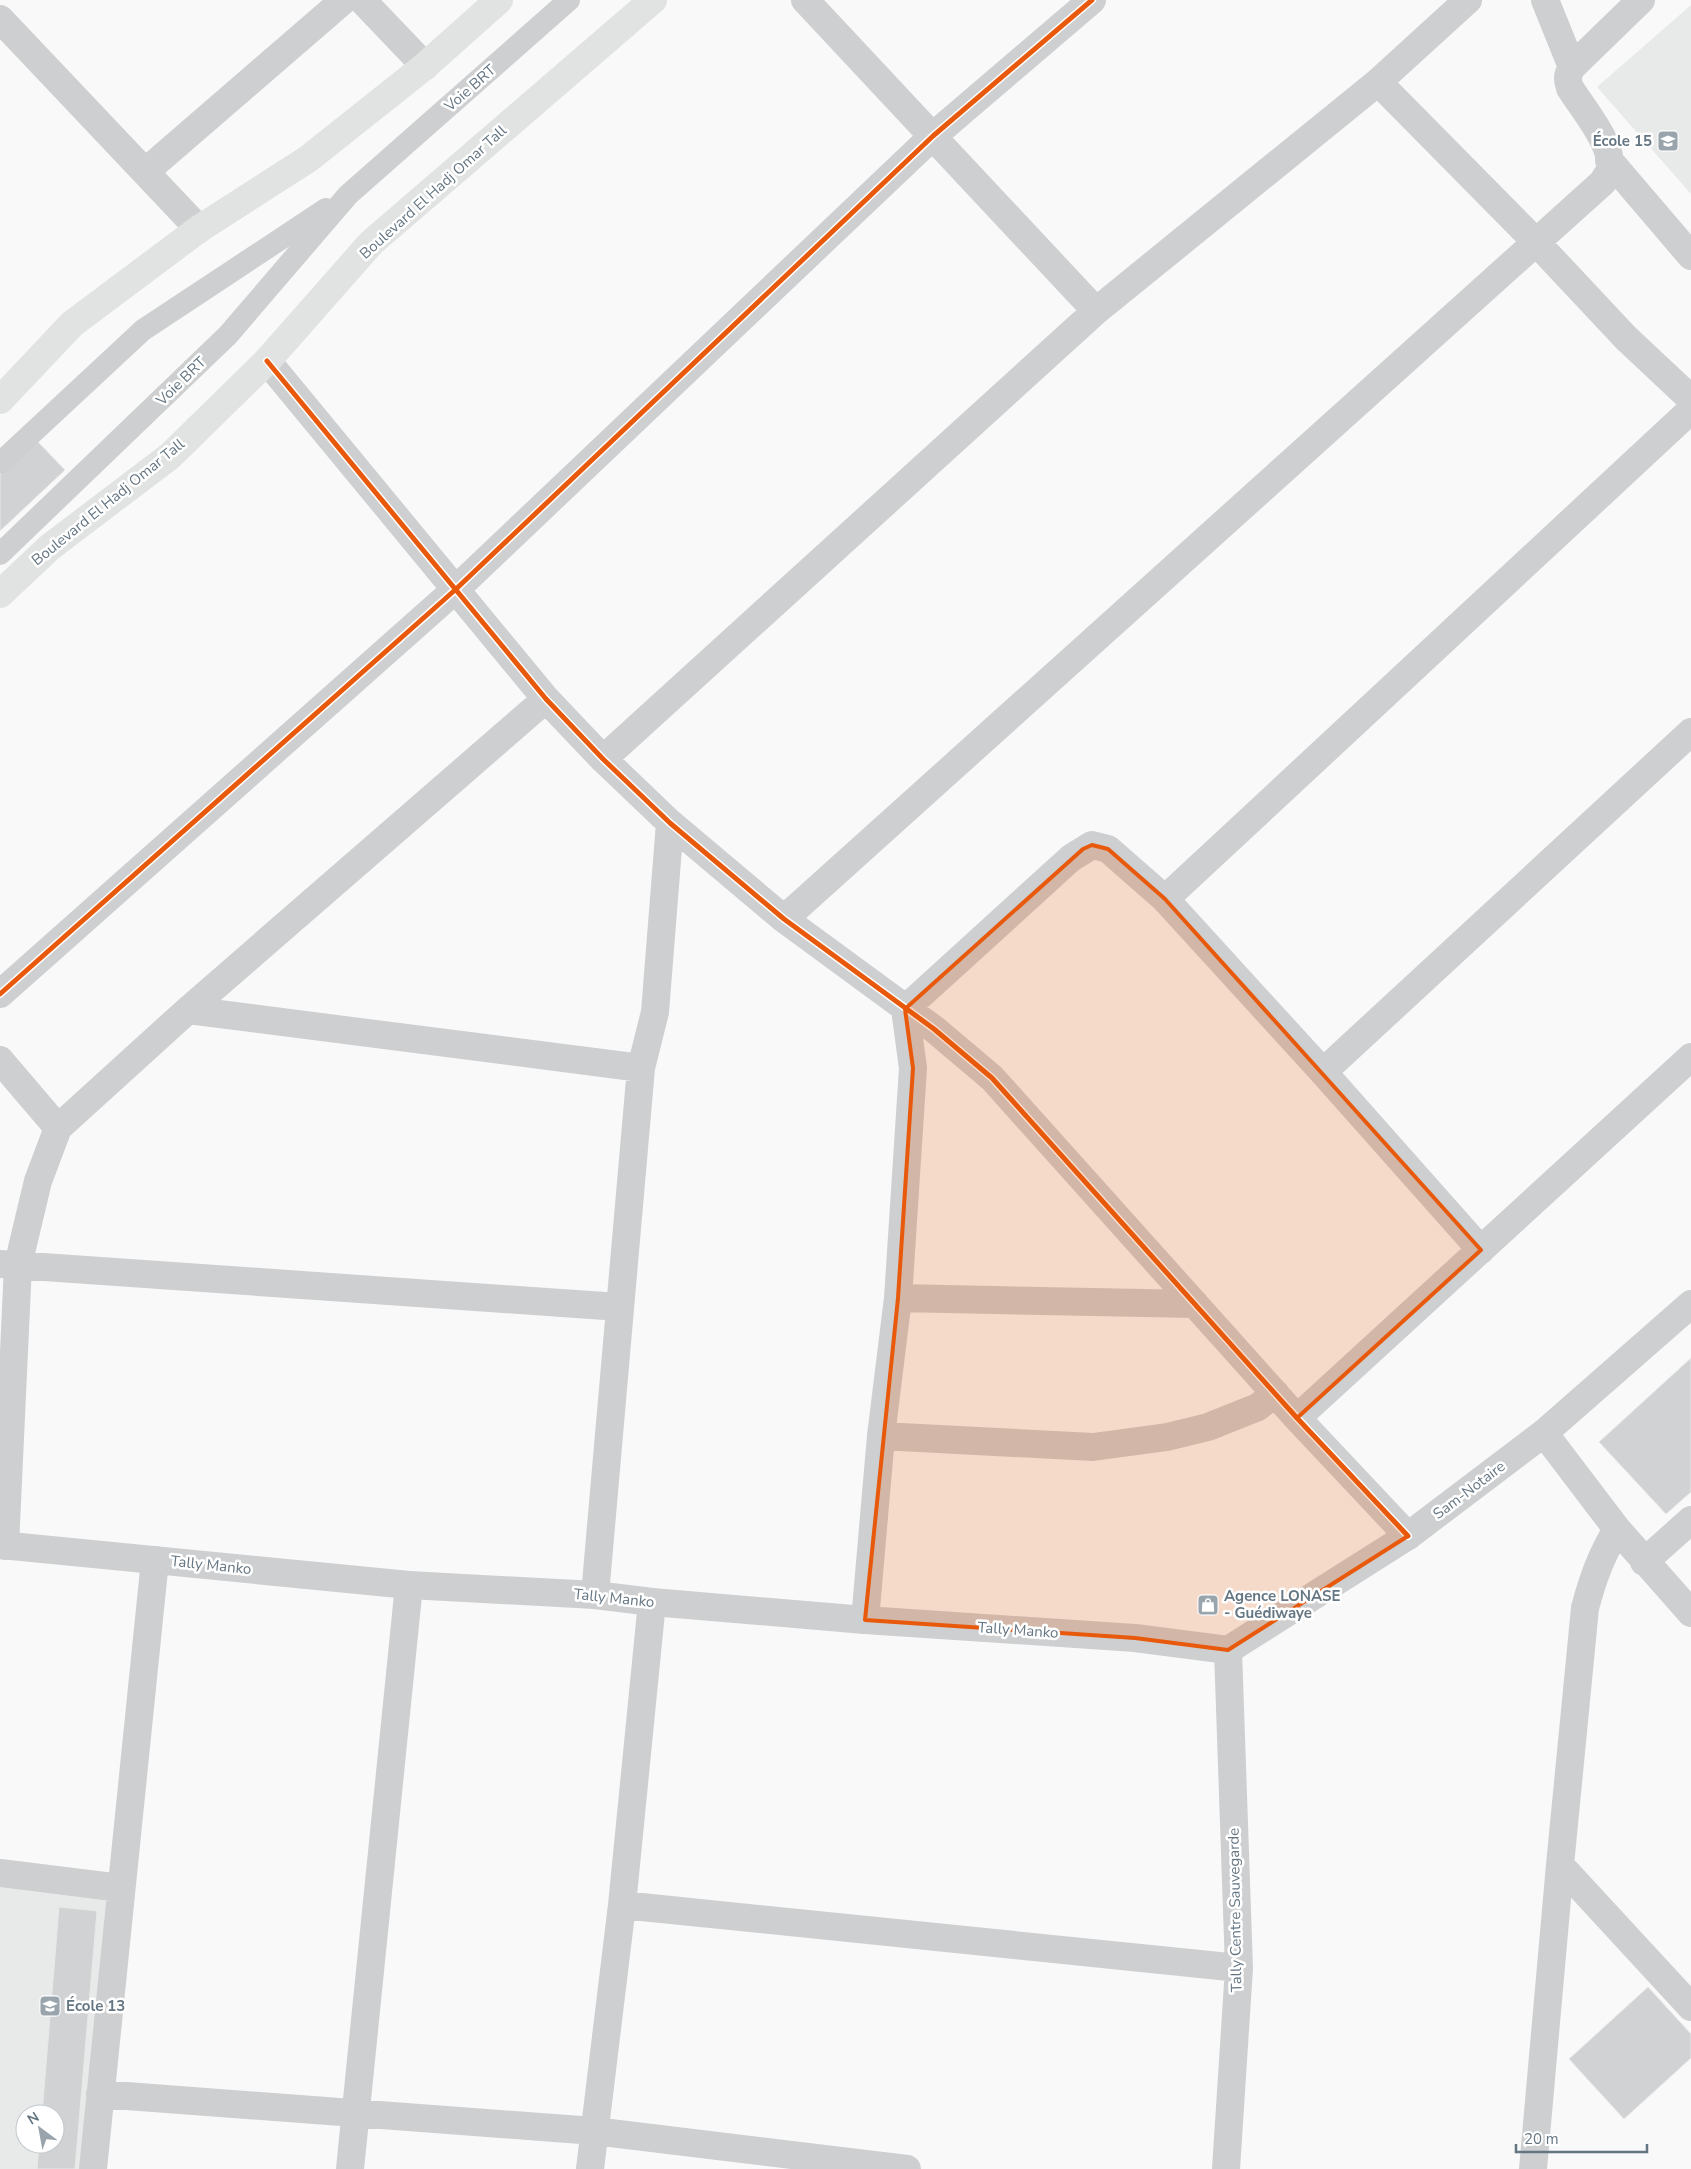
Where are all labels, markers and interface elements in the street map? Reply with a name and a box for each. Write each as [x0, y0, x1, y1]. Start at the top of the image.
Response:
street label: Voie BRT [439, 60, 500, 117]
street label: Boulevard El Hadj Omar Tall [355, 120, 511, 263]
school or university icon: École 15 [1656, 129, 1680, 153]
place label: École 15 [1593, 131, 1652, 151]
street label: Voie BRT [151, 352, 210, 410]
street label: Boulevard El Hadj Omar Tall [27, 434, 189, 570]
street label: Sam-Notaire [1429, 1456, 1509, 1524]
street label: Tally Manko [170, 1551, 252, 1579]
street label: Tally Manko [573, 1584, 655, 1612]
place label: Agence LONASE - Guédiwaye [1224, 1586, 1341, 1623]
shop icon: Agence LONASE - Guédiwaye [1196, 1593, 1220, 1617]
street label: Tally Manko [977, 1617, 1059, 1643]
street label: Tally Centre Sauvegarde [1224, 1828, 1246, 1992]
school or university icon: École 13 [38, 1994, 62, 2018]
place label: École 13 [66, 1996, 125, 2016]
north arrow [15, 2104, 65, 2154]
text: N [24, 2108, 43, 2129]
scale bar [1516, 2122, 1647, 2154]
text: 20 m [1524, 2129, 1559, 2149]

